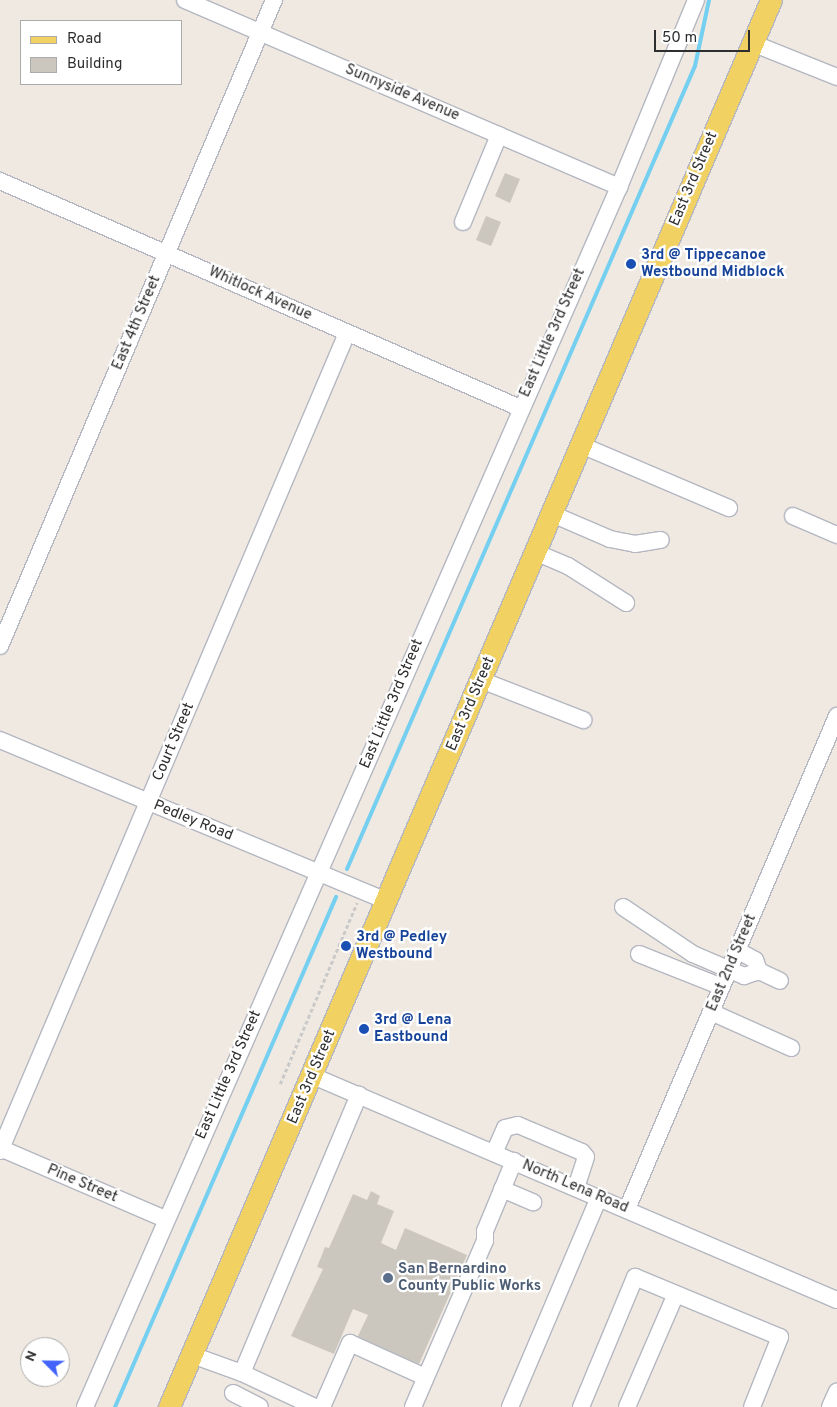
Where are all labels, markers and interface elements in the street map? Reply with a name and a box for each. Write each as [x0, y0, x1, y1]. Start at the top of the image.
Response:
legend [20, 20, 182, 85]
scale bar [657, 20, 753, 52]
text: 50 m [662, 29, 697, 48]
text: Road [67, 30, 102, 49]
text: Building [67, 55, 122, 74]
street label: Sunnyside Avenue [342, 61, 462, 125]
street label: East 3rd Street [666, 129, 722, 229]
place label: 3rd @ Tippecanoe Westbound Midblock [641, 246, 785, 281]
marker: 3rd @ Tippecanoe Westbound Midblock [625, 258, 637, 270]
street label: Whitlock Avenue [205, 263, 315, 325]
street label: East Little 3rd Street [516, 266, 590, 400]
street label: East 4th Street [109, 273, 165, 373]
street label: East Little 3rd Street [357, 636, 427, 772]
street label: East 3rd Street [443, 654, 499, 754]
street label: Court Street [149, 700, 199, 784]
street label: Pedley Road [151, 797, 235, 845]
street label: East 2nd Street [703, 912, 761, 1014]
place label: 3rd @ Pedley Westbound [356, 928, 447, 963]
marker: 3rd @ Pedley Westbound [340, 940, 352, 952]
street label: East Little 3rd Street [192, 1008, 266, 1142]
place label: 3rd @ Lena Eastbound [374, 1011, 452, 1046]
marker: 3rd @ Lena Eastbound [358, 1023, 370, 1035]
street label: East 3rd Street [284, 1027, 340, 1127]
street label: North Lena Road [519, 1157, 631, 1217]
street label: Pine Street [44, 1161, 120, 1207]
place label: San Bernardino County Public Works [398, 1260, 541, 1295]
marker: San Bernardino County Public Works [382, 1272, 394, 1284]
north arrow [20, 1337, 70, 1387]
text: N [22, 1348, 41, 1364]

